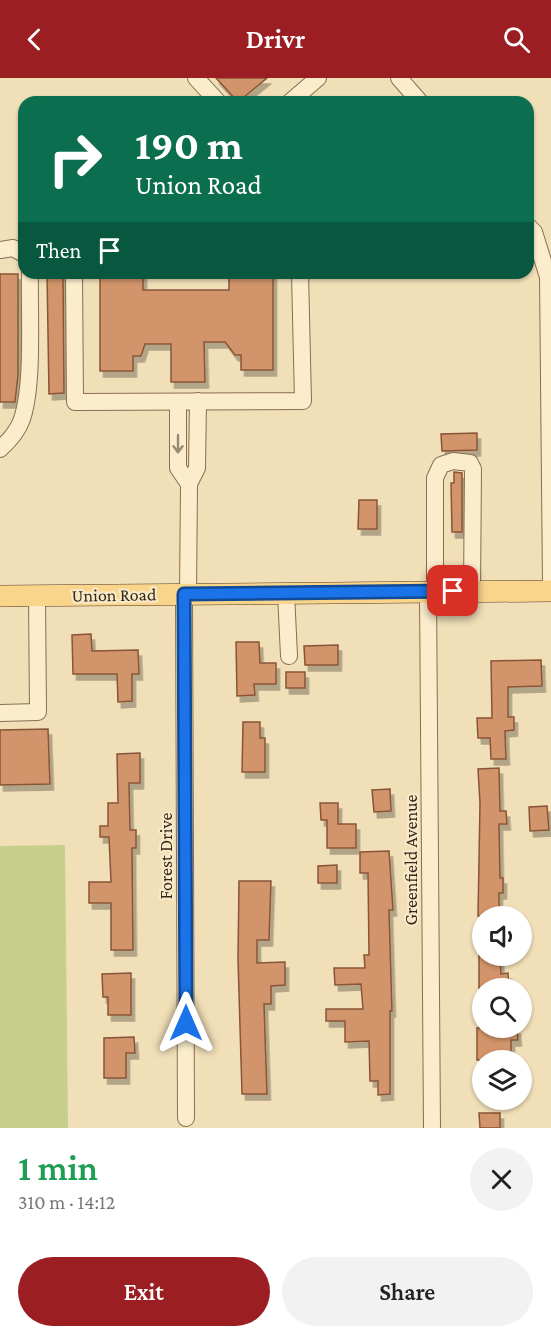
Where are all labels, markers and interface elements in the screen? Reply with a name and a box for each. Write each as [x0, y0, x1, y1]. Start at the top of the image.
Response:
icon: back [18, 23, 51, 56]
icon: search [500, 23, 533, 56]
text: Drivr [246, 24, 305, 54]
icon: right [36, 120, 114, 198]
text: 190 m [135, 121, 243, 168]
text: Union Road [135, 170, 262, 200]
icon: arrive [93, 234, 126, 267]
text: Then [36, 238, 81, 263]
one-way arrow [172, 434, 184, 454]
pin [427, 565, 478, 616]
icon: arrive [436, 574, 469, 607]
street label: Union Road [72, 584, 157, 606]
street label: Greenfield Avenue [401, 794, 421, 926]
street label: Forest Drive [156, 812, 176, 899]
map controls [472, 906, 532, 1110]
button: sound [472, 906, 532, 966]
button: search [472, 978, 532, 1038]
position arrow [154, 991, 218, 1055]
button: layers [472, 1050, 532, 1110]
text: 1 min [18, 1148, 98, 1188]
button: close [470, 1148, 533, 1211]
text: 310 m · 14:12 [18, 1191, 115, 1213]
button: Exit [18, 1257, 270, 1326]
button: Share [282, 1257, 533, 1326]

